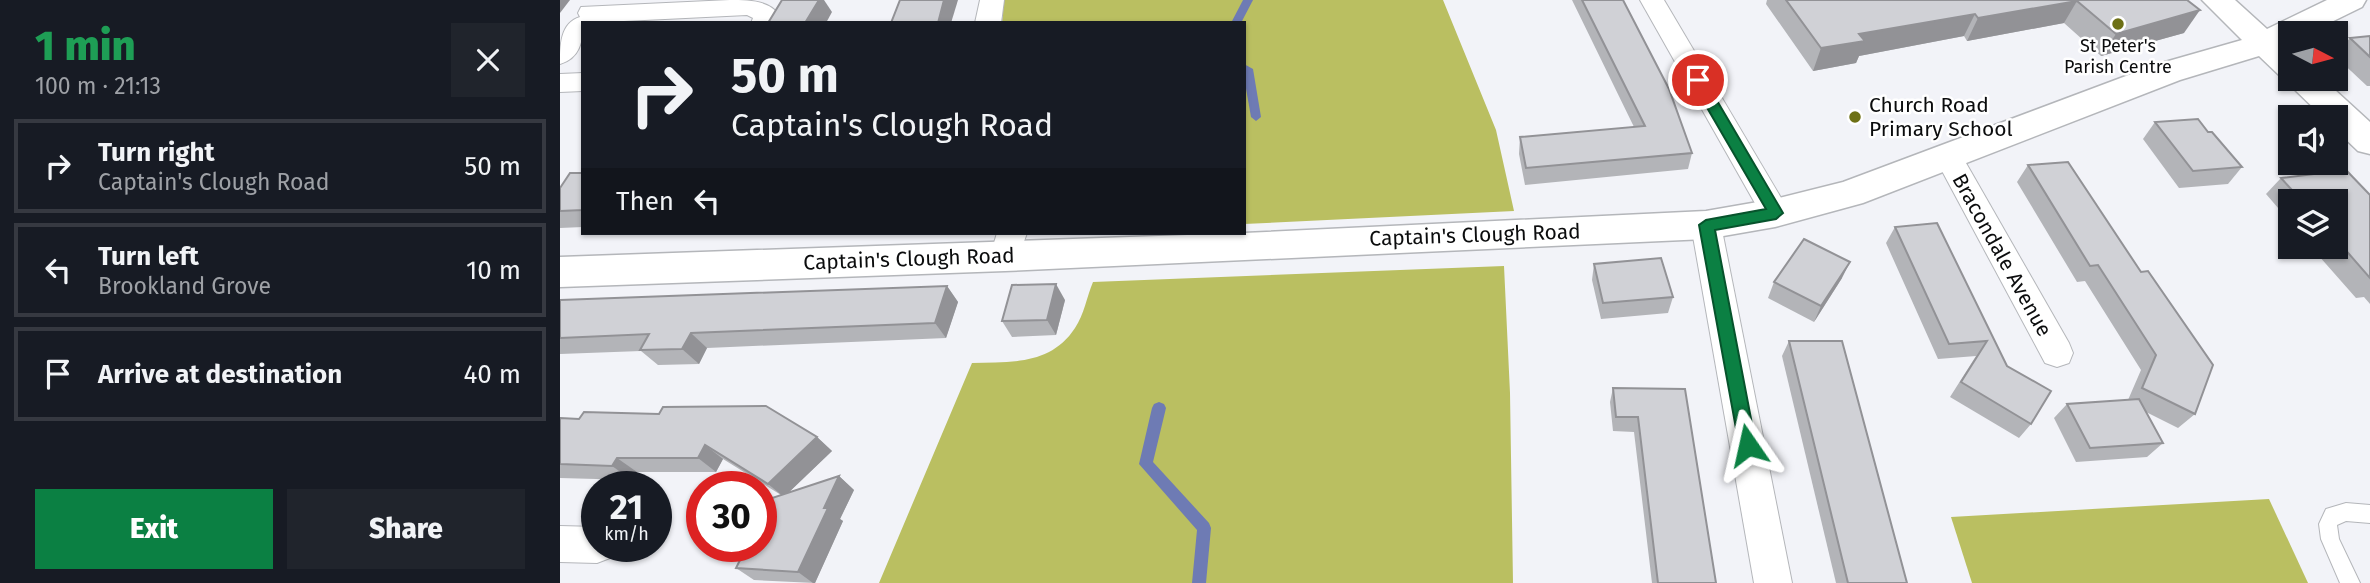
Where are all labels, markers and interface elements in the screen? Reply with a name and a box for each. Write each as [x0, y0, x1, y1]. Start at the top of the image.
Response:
marker: St Peter's Parish Centre [2110, 16, 2126, 32]
text: 1 min [35, 21, 136, 71]
north arrow [2278, 21, 2348, 91]
map controls [2278, 21, 2348, 259]
button: close [451, 23, 525, 97]
place label: St Peter's Parish Centre [2064, 35, 2172, 78]
text: 50 m [731, 46, 839, 105]
icon: right [616, 49, 707, 140]
pin [1668, 50, 1728, 110]
icon: arrive [1679, 61, 1717, 99]
text: 100 m · 21:13 [35, 72, 161, 100]
place label: Church Road Primary School [1869, 92, 2013, 142]
button: sound [2278, 105, 2348, 175]
text: Captain's Clough Road [731, 106, 1053, 144]
marker: Church Road Primary School [1847, 109, 1863, 125]
text: Turn right [98, 137, 215, 168]
icon: right [39, 147, 77, 185]
text: 50 m [464, 151, 521, 182]
text: Captain's Clough Road [98, 168, 330, 196]
street label: Bracondale Avenue [1946, 169, 2058, 341]
icon: left [688, 182, 726, 220]
text: Then [616, 186, 674, 217]
button: layers [2278, 189, 2348, 259]
street label: Captain's Clough Road [1369, 218, 1581, 252]
text: Turn left [98, 241, 199, 272]
street label: Captain's Clough Road [803, 242, 1015, 276]
icon: left [39, 251, 77, 289]
text: 10 m [466, 255, 521, 286]
text: Brookland Grove [98, 272, 271, 300]
icon: arrive [39, 355, 77, 393]
text: Arrive at destination [98, 359, 342, 390]
text: 40 m [463, 359, 521, 390]
position arrow [1711, 408, 1785, 482]
speed limit sign: 30 [686, 471, 777, 562]
text: 21 [610, 486, 643, 528]
button: Exit [35, 489, 273, 569]
button: Share [287, 489, 525, 569]
text: km/h [604, 523, 649, 545]

